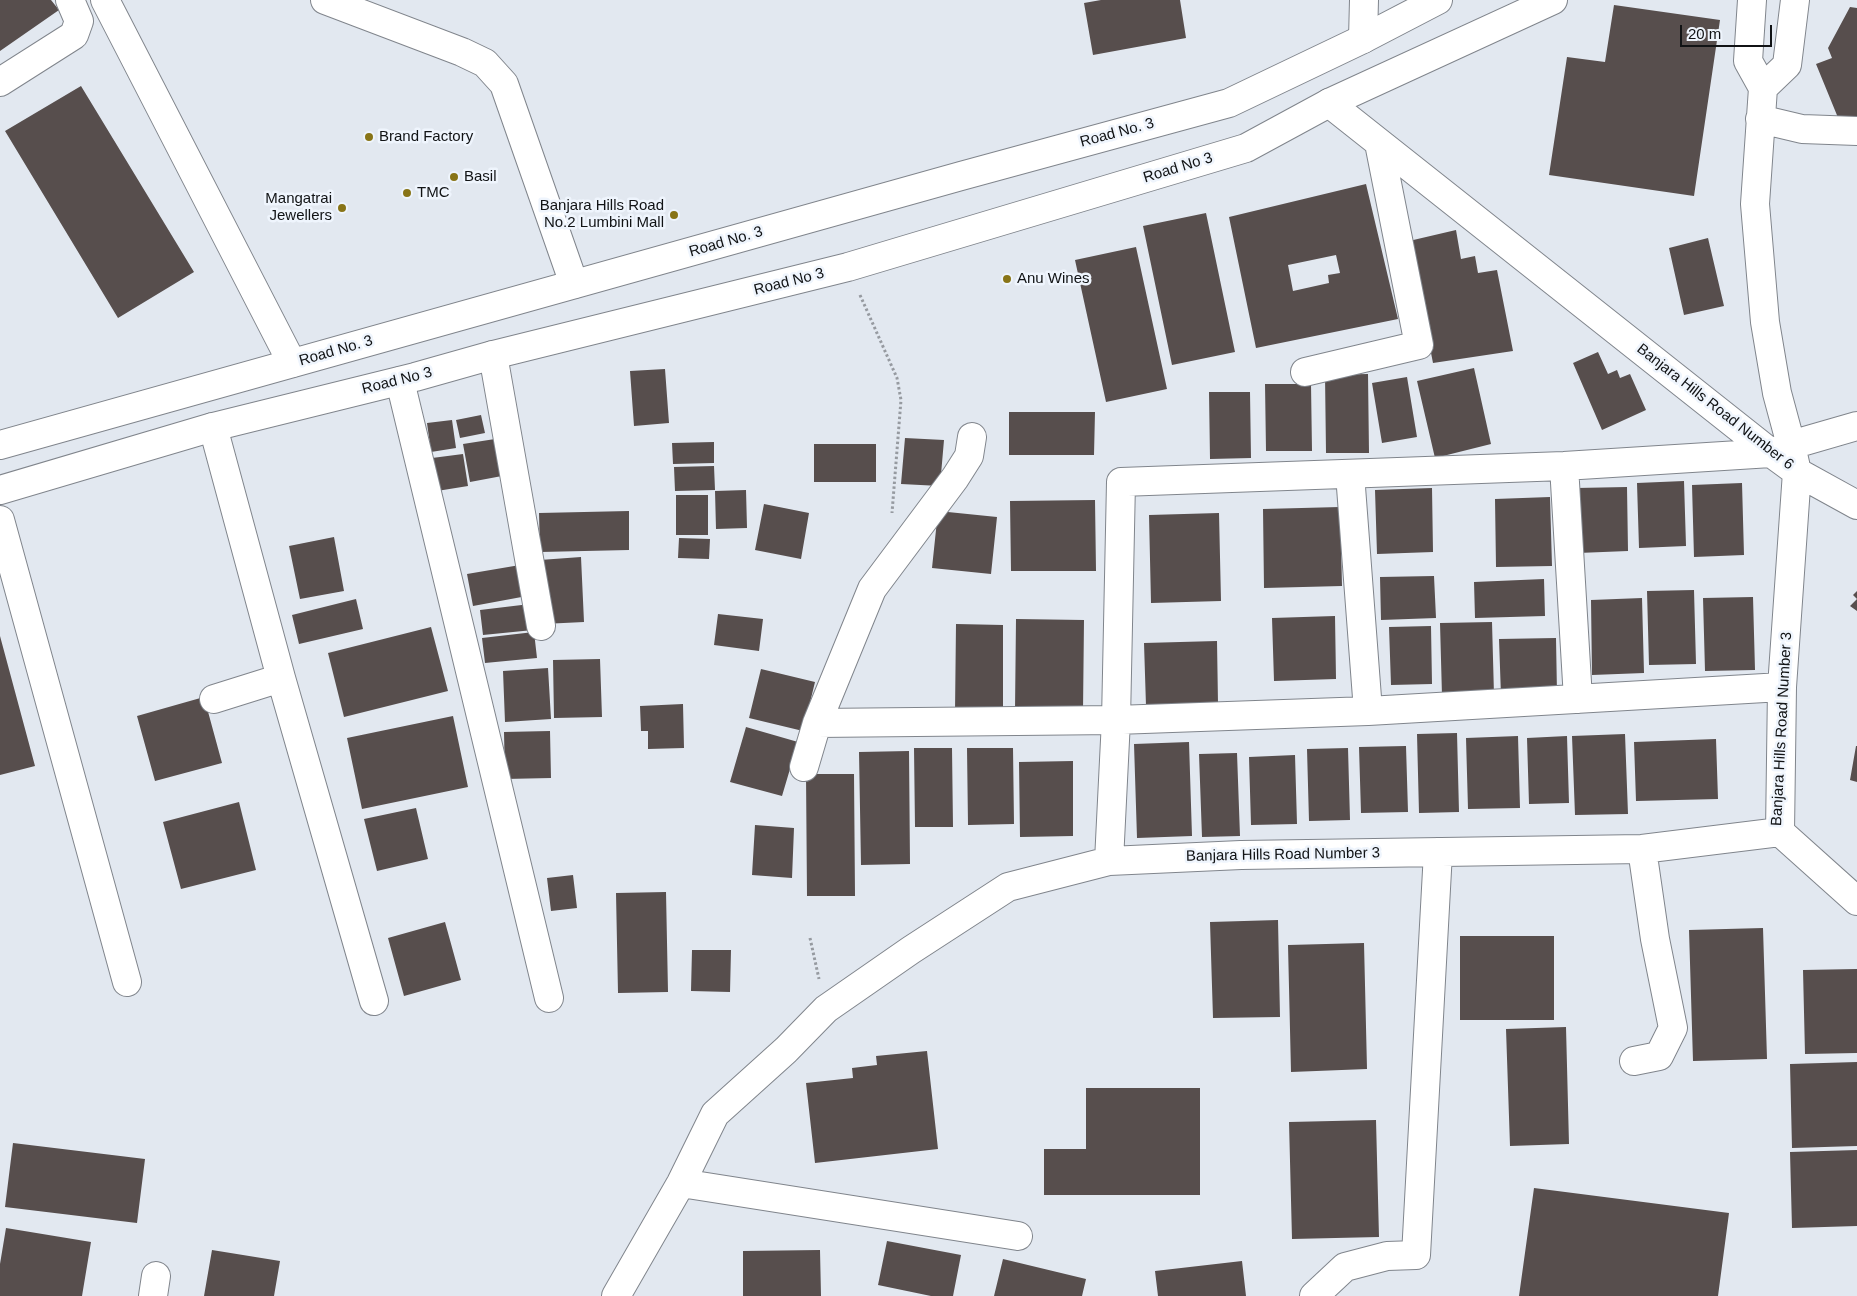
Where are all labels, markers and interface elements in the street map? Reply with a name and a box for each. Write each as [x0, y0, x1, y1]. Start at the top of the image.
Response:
scale bar [1682, 15, 1774, 47]
text: 20 m [1688, 25, 1721, 42]
street label: Road No. 3 [1078, 114, 1156, 152]
place label: Brand Factory [379, 128, 473, 146]
marker: Brand Factory [363, 131, 375, 143]
street label: Road No 3 [1141, 149, 1215, 187]
place label: Basil [464, 168, 497, 186]
marker: Basil [448, 171, 460, 183]
place label: TMC [417, 184, 449, 202]
marker: TMC [401, 187, 413, 199]
place label: Mangatrai Jewellers [265, 190, 332, 225]
place label: Banjara Hills Road No.2 Lumbini Mall [540, 197, 664, 232]
marker: Mangatrai Jewellers [336, 202, 348, 214]
marker: Banjara Hills Road No.2 Lumbini Mall [668, 209, 680, 221]
street label: Road No. 3 [687, 223, 765, 261]
street label: Road No 3 [752, 265, 826, 299]
place label: Anu Wines [1017, 270, 1090, 288]
marker: Anu Wines [1001, 273, 1013, 285]
street label: Road No. 3 [297, 332, 375, 370]
street label: Banjara Hills Road Number 6 [1633, 340, 1797, 474]
street label: Road No 3 [360, 364, 434, 398]
street label: Banjara Hills Road Number 3 [1768, 632, 1796, 826]
street label: Banjara Hills Road Number 3 [1186, 844, 1380, 866]

